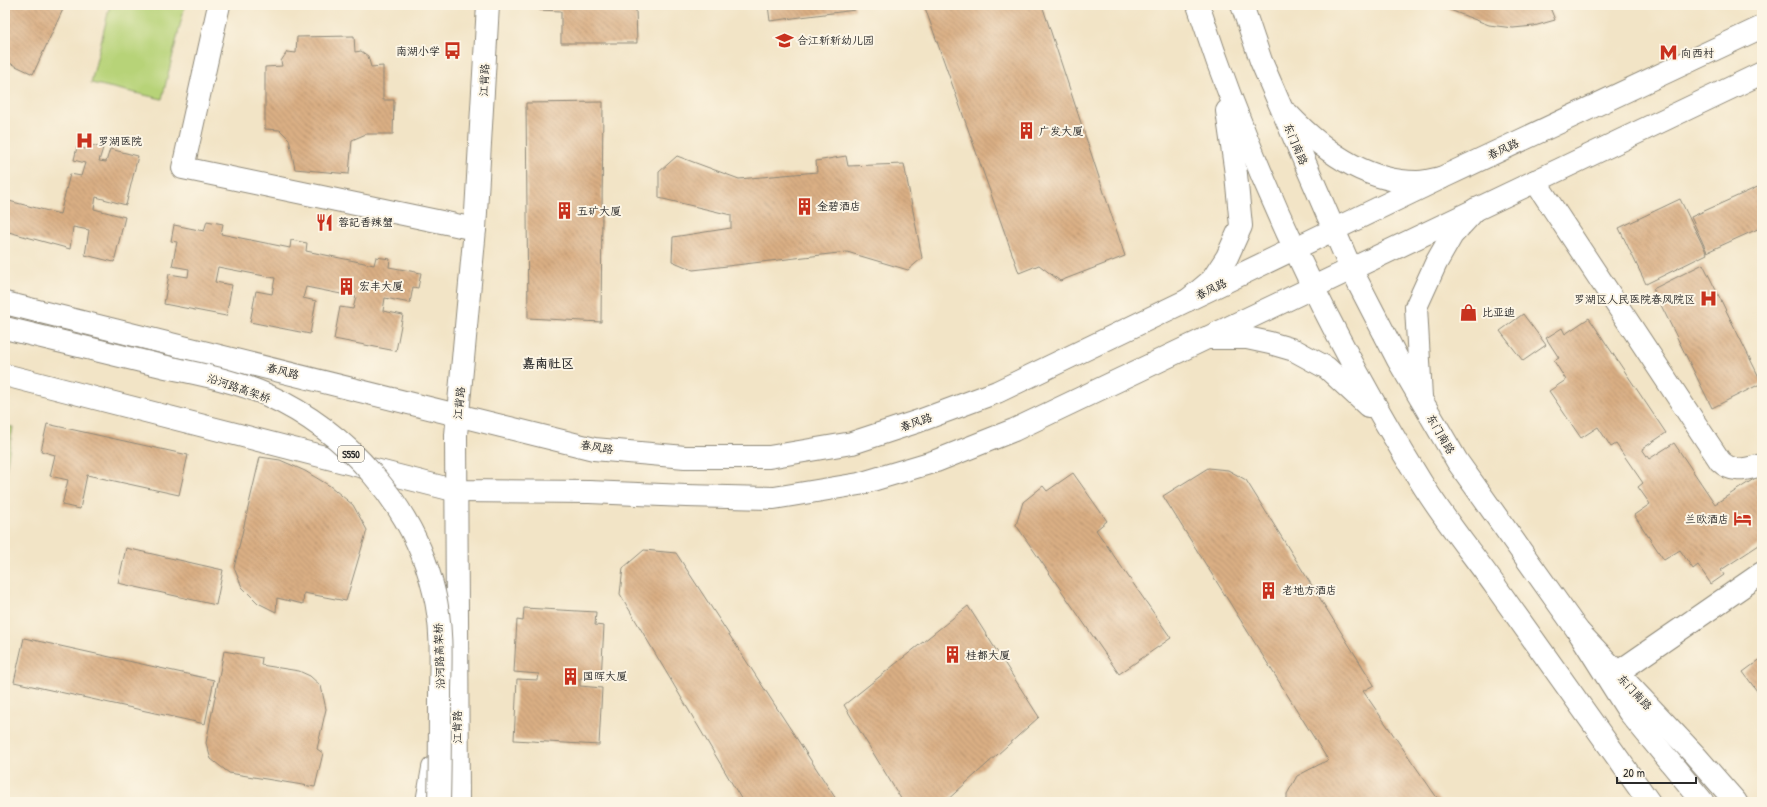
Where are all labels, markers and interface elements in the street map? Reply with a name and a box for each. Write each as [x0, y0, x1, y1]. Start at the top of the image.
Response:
school or university icon: 合江新新幼儿园 [774, 30, 794, 50]
place label: 合江新新幼儿园 [797, 33, 874, 47]
bus stop icon: 南湖小学 [443, 41, 463, 61]
metro station icon: 向西村 [1658, 43, 1678, 63]
place label: 南湖小学 [396, 44, 440, 58]
place label: 向西村 [1681, 46, 1714, 60]
street label: 江背路 [476, 63, 492, 97]
building icon: 广发大厦 [1016, 121, 1036, 141]
street label: 东门南路 [1281, 121, 1311, 167]
place label: 广发大厦 [1039, 124, 1083, 138]
hospital icon: 罗湖医院 [75, 131, 95, 151]
place label: 罗湖医院 [98, 134, 142, 148]
street label: 春风路 [1485, 136, 1521, 162]
building icon: 金碧酒店 [794, 196, 814, 216]
place label: 金碧酒店 [817, 199, 861, 213]
building icon: 五矿大厦 [554, 201, 574, 221]
place label: 五矿大厦 [577, 204, 621, 218]
restaurant icon: 蓉記香辣蟹 [315, 212, 335, 232]
place label: 蓉記香辣蟹 [338, 215, 393, 229]
street label: 春风路 [1193, 275, 1229, 303]
building icon: 宏丰大厦 [336, 276, 356, 296]
place label: 宏丰大厦 [359, 279, 403, 293]
hospital icon: 罗湖区人民医院春风院区 [1698, 289, 1718, 309]
place label: 罗湖区人民医院春风院区 [1574, 292, 1695, 306]
shop icon: 比亚迪 [1459, 302, 1479, 322]
place label: 比亚迪 [1482, 305, 1515, 319]
district label: 嘉南社区 [522, 354, 574, 372]
street label: 春风路 [265, 360, 301, 382]
street label: 沿河路高架桥 [206, 371, 272, 405]
street label: 江背路 [450, 386, 468, 420]
street label: 春风路 [898, 410, 934, 434]
street label: 东门南路 [1424, 411, 1458, 457]
street label: 春风路 [580, 438, 614, 456]
road number: S550 [338, 446, 364, 462]
hotel icon: 兰欧酒店 [1732, 509, 1752, 529]
place label: 兰欧酒店 [1685, 512, 1729, 526]
building icon: 老地方酒店 [1259, 580, 1279, 600]
place label: 老地方酒店 [1282, 583, 1337, 597]
street label: 沿河路高架桥 [431, 623, 447, 689]
building icon: 桂都大厦 [943, 645, 963, 665]
place label: 桂都大厦 [966, 648, 1010, 662]
building icon: 国晖大厦 [560, 666, 580, 686]
place label: 国晖大厦 [583, 669, 627, 683]
street label: 东门南路 [1615, 671, 1655, 713]
street label: 江背路 [450, 711, 464, 744]
scale bar [1617, 759, 1696, 785]
text: 20 m [1623, 764, 1645, 781]

